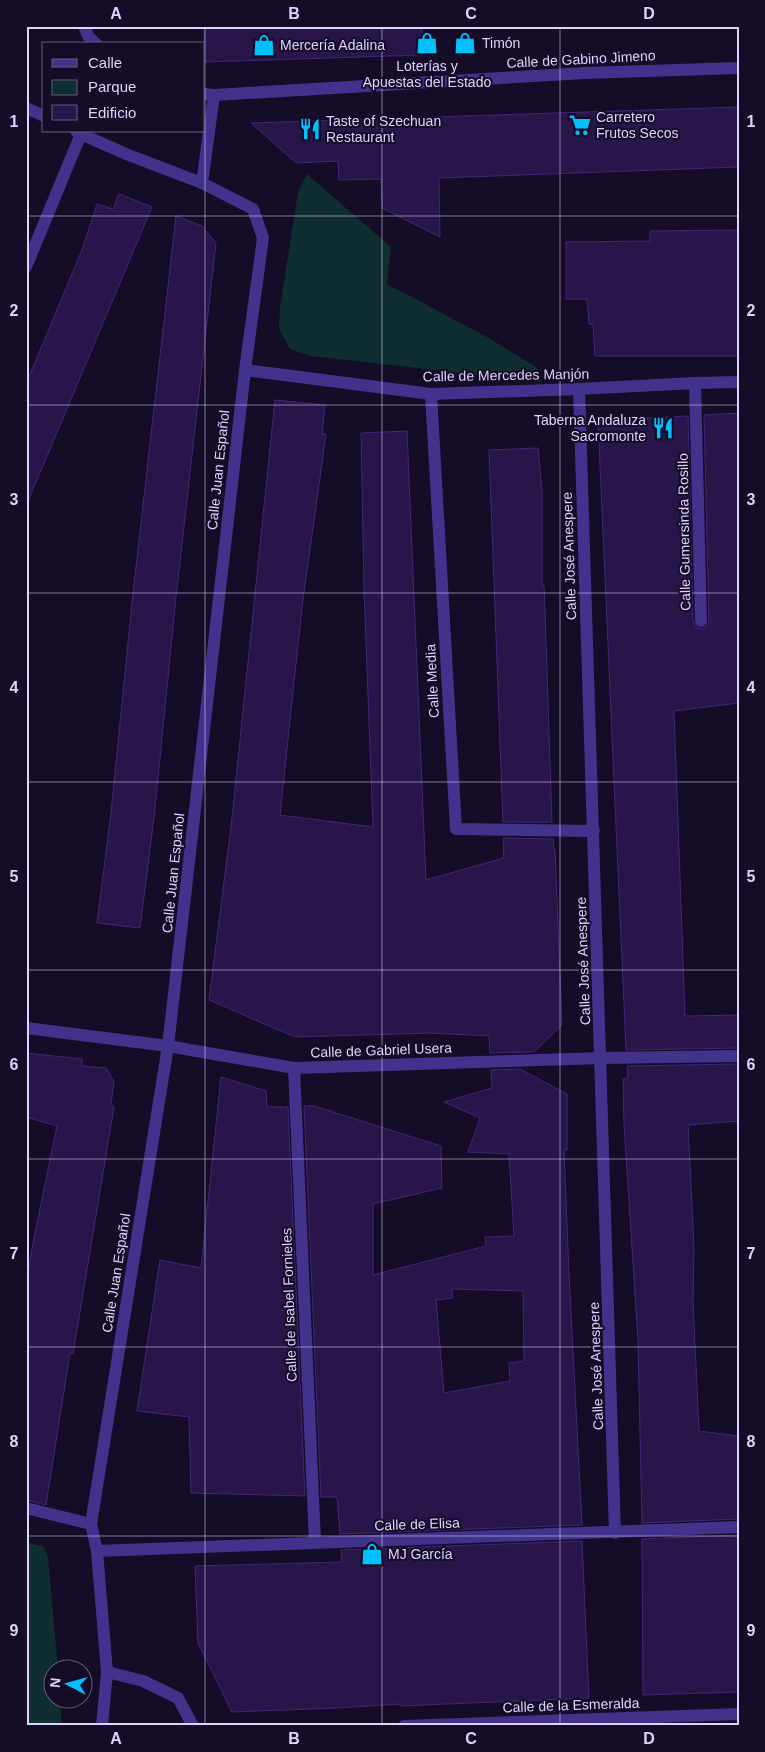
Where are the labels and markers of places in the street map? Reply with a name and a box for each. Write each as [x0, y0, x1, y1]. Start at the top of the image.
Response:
shop icon: Loterías y Apuestas del Estado [414, 30, 440, 56]
shop icon: Timón [452, 30, 478, 56]
shop icon: Mercería Adalina [251, 32, 277, 58]
place label: Timón [482, 35, 520, 51]
place label: Mercería Adalina [280, 37, 385, 53]
place label: Loterías y Apuestas del Estado [363, 58, 491, 90]
place label: Carretero Frutos Secos [596, 109, 678, 141]
supermarket icon: Carretero Frutos Secos [567, 112, 593, 138]
place label: Taste of Szechuan Restaurant [326, 113, 441, 145]
restaurant icon: Taste of Szechuan Restaurant [297, 116, 323, 142]
place label: Taberna Andaluza Sacromonte [534, 412, 646, 444]
restaurant icon: Taberna Andaluza Sacromonte [650, 415, 676, 441]
shop icon: MJ García [359, 1541, 385, 1567]
place label: MJ García [388, 1546, 453, 1562]

